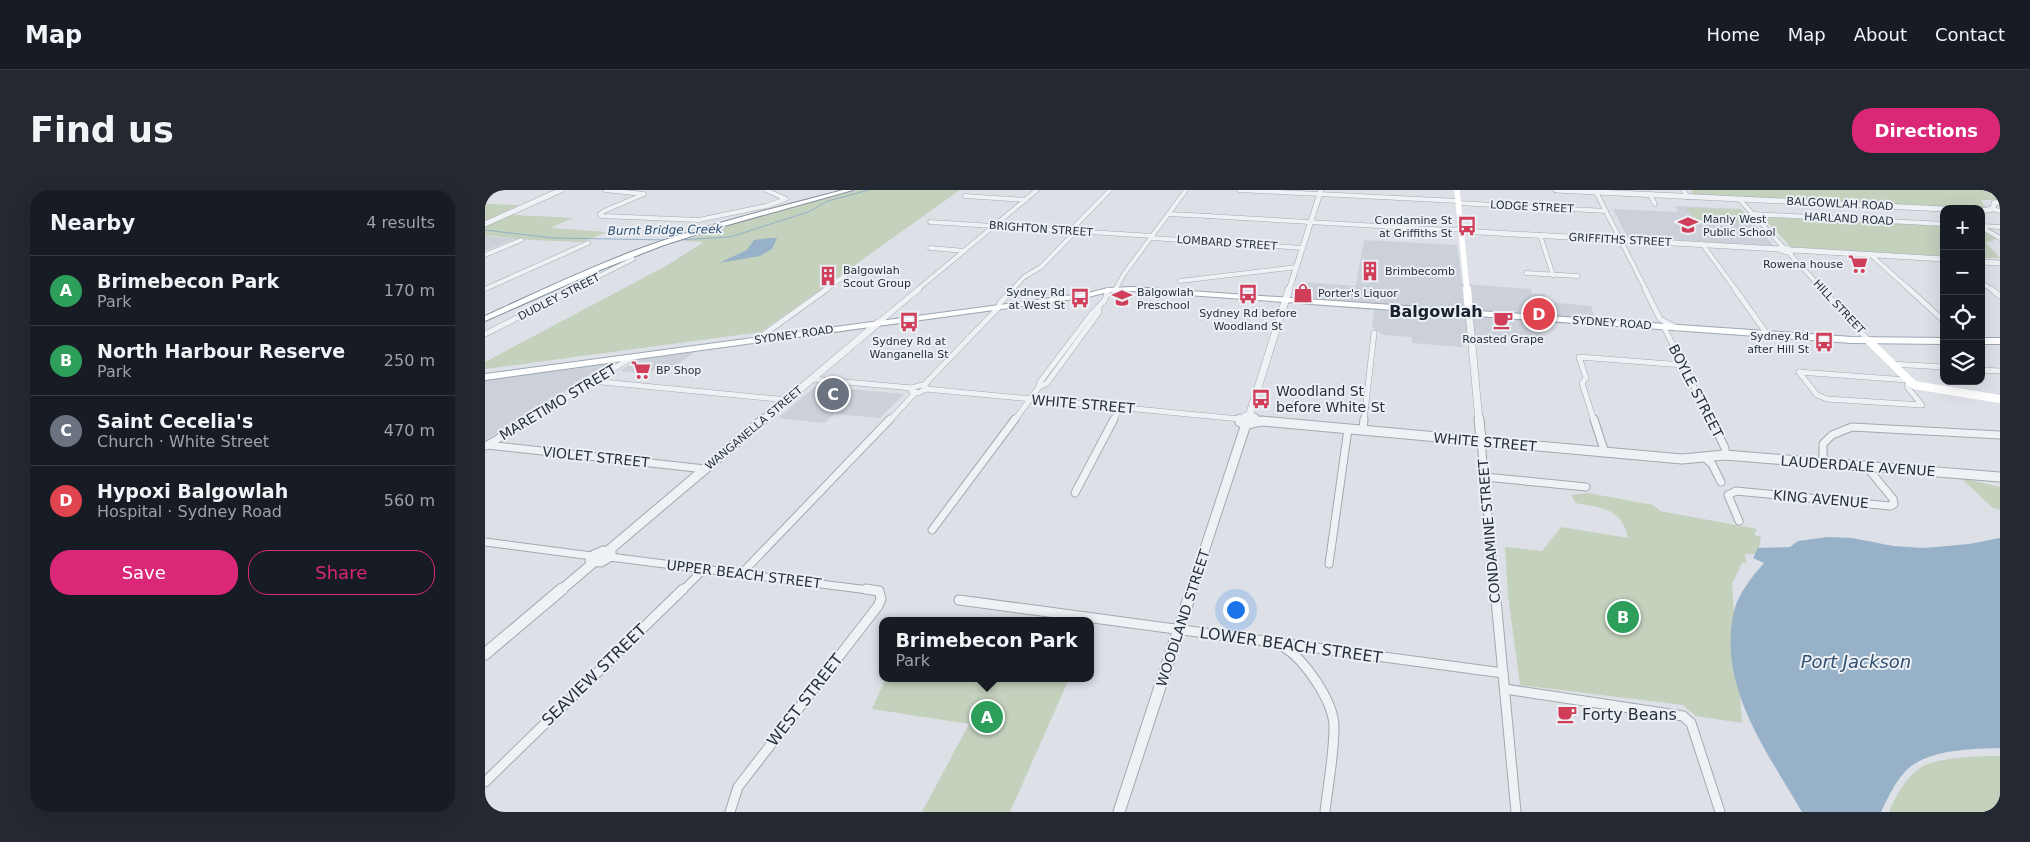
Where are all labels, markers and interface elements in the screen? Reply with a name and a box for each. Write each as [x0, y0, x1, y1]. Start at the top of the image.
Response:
text: Map [25, 21, 82, 49]
text: Home [1707, 24, 1760, 45]
text: Map [1788, 24, 1826, 45]
text: About [1854, 24, 1907, 45]
text: Contact [1935, 24, 2005, 45]
button: Directions [1852, 108, 2000, 153]
text: Find us [30, 110, 174, 150]
street label: BALGOWLAH ROAD [1786, 195, 1894, 213]
street label: LODGE STREET [1490, 198, 1574, 216]
map controls [1940, 205, 1985, 385]
button: + [1940, 205, 1985, 250]
street label: HARLAND ROAD [1804, 210, 1894, 228]
text: Nearby [50, 211, 135, 235]
text: 4 results [366, 213, 435, 232]
place label: Manly West Public School [1703, 213, 1776, 239]
place label: Condamine St at Griffiths St [1375, 214, 1453, 240]
school or university icon: Manly West Public School [1677, 214, 1699, 236]
bus stop icon: Condamine St at Griffiths St [1456, 215, 1478, 237]
street label: BRIGHTON STREET [989, 219, 1094, 239]
water label: Burnt Bridge Creek [607, 222, 724, 238]
street label: GRIFFITHS STREET [1568, 231, 1672, 249]
street label: LOMBARD STREET [1176, 233, 1278, 253]
button: − [1940, 250, 1985, 295]
supermarket icon: Rowena house [1847, 253, 1869, 275]
place label: Rowena house [1763, 258, 1843, 271]
building icon: Brimbecomb [1359, 260, 1381, 282]
place label: Balgowlah Scout Group [843, 264, 911, 290]
building icon: Balgowlah Scout Group [817, 265, 839, 287]
place label: Brimbecomb [1385, 265, 1455, 278]
text: Brimebecon Park [97, 270, 279, 292]
street label: DUDLEY STREET [516, 271, 602, 323]
street label: HILL STREET [1811, 277, 1868, 337]
text: A [60, 281, 72, 300]
text: 170 m [384, 281, 435, 300]
shop icon: Porter's Liquor [1292, 282, 1314, 304]
bus stop icon: Sydney Rd before Woodland St [1237, 283, 1259, 305]
place label: Sydney Rd at West St [1006, 286, 1066, 312]
place label: Balgowlah Preschool [1137, 286, 1194, 312]
bus stop icon: Sydney Rd at West St [1069, 287, 1091, 309]
school or university icon: Balgowlah Preschool [1111, 287, 1133, 309]
place label: Porter's Liquor [1318, 287, 1398, 300]
text: Park [97, 292, 132, 311]
pin: D [1523, 295, 1555, 333]
button: locate [1940, 295, 1985, 340]
district label: Balgowlah [1389, 302, 1483, 321]
place label: Sydney Rd before Woodland St [1199, 307, 1297, 333]
cafe icon: Roasted Grape [1492, 309, 1514, 331]
bus stop icon: Sydney Rd at Wanganella St [898, 311, 920, 333]
street label: SYDNEY ROAD [1572, 314, 1652, 332]
street label: SYDNEY ROAD [754, 323, 834, 347]
place label: Sydney Rd after Hill St [1747, 330, 1810, 356]
bus stop icon: Sydney Rd after Hill St [1813, 331, 1835, 353]
place label: Roasted Grape [1462, 333, 1544, 346]
place label: Sydney Rd at Wanganella St [870, 335, 949, 361]
text: North Harbour Reserve [97, 340, 345, 362]
button: layers [1940, 340, 1985, 385]
street label: BOYLE STREET [1666, 342, 1727, 441]
text: B [60, 351, 72, 370]
text: 250 m [384, 351, 435, 370]
supermarket icon: BP Shop [630, 359, 652, 381]
street label: MARETIMO STREET [497, 360, 620, 443]
text: Park [97, 362, 132, 381]
place label: BP Shop [656, 364, 701, 377]
pin: C [817, 375, 849, 413]
street label: WANGANELLA STREET [703, 383, 805, 472]
place label: Woodland St before White St [1276, 383, 1386, 415]
bus stop icon: Woodland St before White St [1250, 388, 1272, 410]
street label: WHITE STREET [1031, 392, 1136, 417]
text: Saint Cecelia's [97, 410, 253, 432]
text: C [60, 421, 72, 440]
text: 470 m [384, 421, 435, 440]
street label: WHITE STREET [1433, 430, 1538, 455]
text: Church · White Street [97, 432, 269, 451]
street label: VIOLET STREET [542, 443, 651, 471]
street label: LAUDERDALE AVENUE [1780, 453, 1936, 479]
street label: CONDAMINE STREET [1475, 458, 1503, 604]
text: Hypoxi Balgowlah [97, 480, 288, 502]
street label: KING AVENUE [1773, 487, 1869, 511]
text: D [59, 491, 73, 510]
text: 560 m [384, 491, 435, 510]
text: Hospital · Sydney Road [97, 502, 282, 521]
street label: WOODLAND STREET [1153, 547, 1213, 689]
button: Save [50, 550, 238, 595]
button: Share [248, 550, 435, 595]
street label: UPPER BEACH STREET [666, 557, 823, 592]
your location [1223, 597, 1249, 623]
pin: B [1607, 598, 1639, 636]
popup [879, 617, 1094, 682]
street label: SEAVIEW STREET [538, 620, 650, 730]
street label: LOWER BEACH STREET [1198, 623, 1384, 667]
text: Brimebecon Park [895, 629, 1078, 651]
street label: WEST STREET [763, 650, 847, 750]
text: Park [895, 651, 930, 670]
water label: Port Jackson [1801, 651, 1911, 672]
pin: A [971, 698, 1003, 736]
cafe icon: Forty Beans [1556, 703, 1578, 725]
place label: Forty Beans [1582, 705, 1677, 724]

